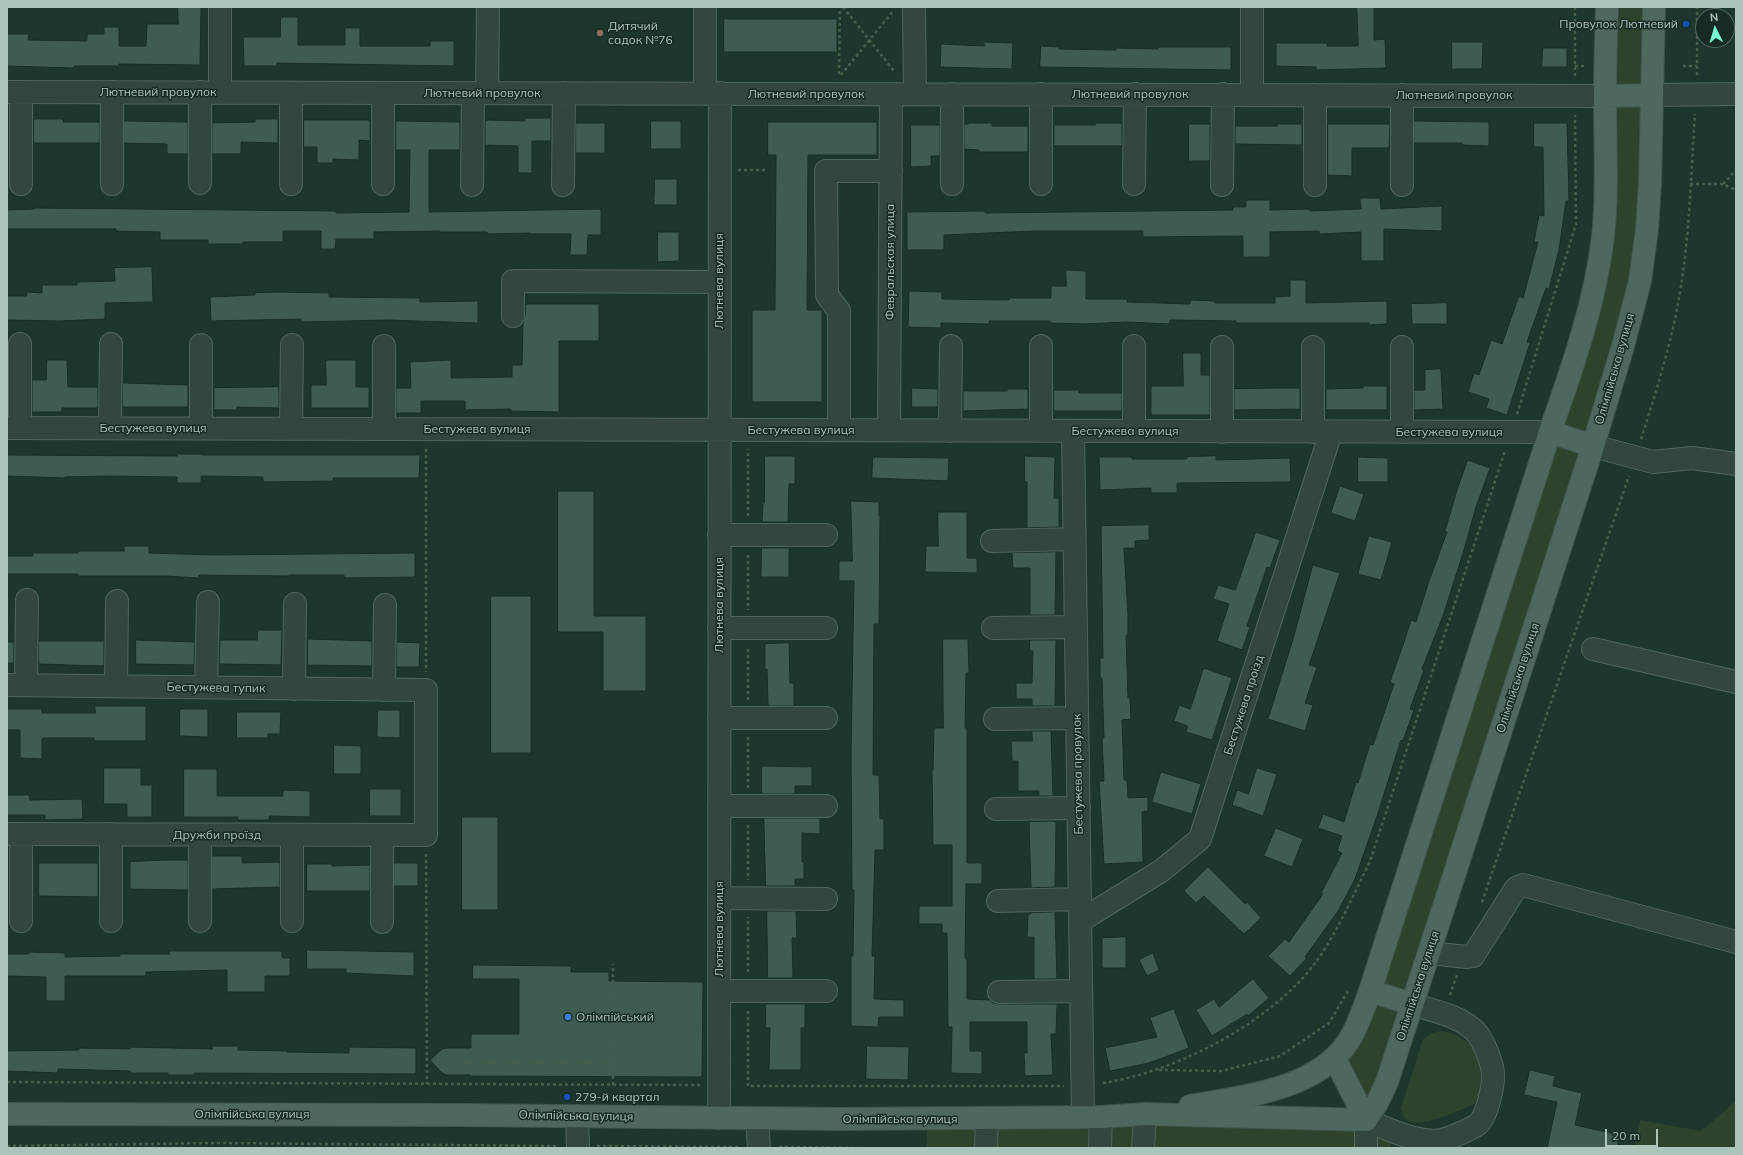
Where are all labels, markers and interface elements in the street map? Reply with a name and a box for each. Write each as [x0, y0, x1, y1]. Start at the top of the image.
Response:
north arrow [1695, 8, 1735, 48]
text: N [1709, 10, 1719, 24]
place label: Провулок Лютневий [1559, 17, 1678, 31]
place label: Дитячий садок №76 [608, 19, 673, 47]
marker: Провулок Лютневий [1681, 19, 1691, 29]
marker: Дитячий садок №76 [595, 28, 605, 38]
street label: Лютневий провулок [100, 85, 216, 99]
street label: Лютневий провулок [424, 86, 540, 100]
street label: Лютневий провулок [748, 87, 864, 101]
street label: Лютневий провулок [1072, 87, 1188, 101]
street label: Лютневий провулок [1396, 88, 1512, 102]
street label: Февральская улица [883, 204, 897, 320]
street label: Лютнева вулиця [712, 233, 726, 329]
street label: Олімпійська вулиця [1592, 312, 1638, 426]
street label: Бестужева вулиця [99, 421, 207, 435]
street label: Бестужева вулиця [423, 422, 531, 436]
street label: Бестужева вулиця [747, 423, 855, 437]
street label: Бестужева вулиця [1071, 424, 1179, 438]
street label: Бестужева вулиця [1395, 425, 1503, 439]
street label: Лютнева вулиця [712, 557, 726, 653]
street label: Олімпійська вулиця [1493, 621, 1543, 735]
street label: Бестужева проїзд [1221, 653, 1267, 757]
street label: Бестужева тупик [166, 680, 266, 696]
street label: Бестужева провулок [1070, 713, 1086, 835]
street label: Дружби проїзд [173, 828, 261, 842]
street label: Лютнева вулиця [712, 881, 726, 977]
street label: Олімпійська вулиця [1393, 929, 1443, 1043]
place label: Олімпійський [576, 1010, 654, 1024]
marker: Олімпійський [563, 1012, 573, 1022]
place label: 279-й квартал [575, 1090, 660, 1104]
marker: 279-й квартал [562, 1092, 572, 1102]
street label: Олімпійська вулиця [195, 1107, 309, 1121]
street label: Олімпійська вулиця [518, 1108, 634, 1124]
street label: Олімпійська вулиця [843, 1112, 957, 1126]
scale bar [1607, 1121, 1660, 1147]
text: 20 m [1612, 1128, 1640, 1143]

